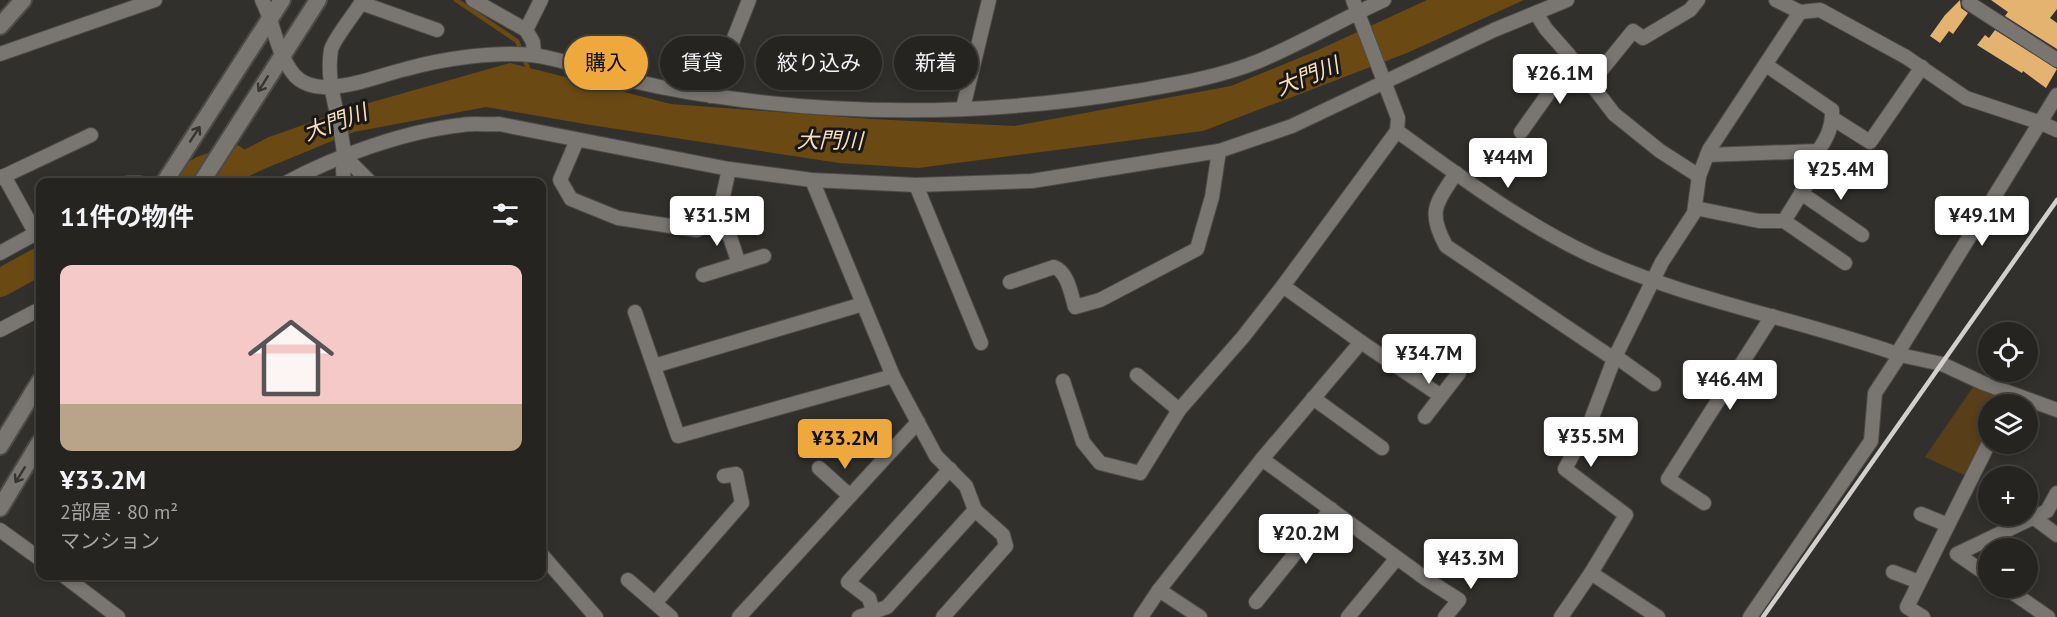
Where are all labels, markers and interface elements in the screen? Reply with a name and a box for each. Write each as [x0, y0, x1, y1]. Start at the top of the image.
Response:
chip: 購入 [564, 36, 648, 90]
chip: 賃貸 [660, 36, 744, 90]
chip: 絞り込み [756, 36, 882, 90]
chip: 新着 [894, 36, 978, 90]
water label: 大門川 [1271, 50, 1345, 101]
pin: ¥26.1M [1511, 54, 1609, 105]
text: ¥26.1M [1527, 60, 1593, 86]
one-way arrow [257, 75, 269, 92]
water label: 大門川 [299, 97, 373, 146]
water label: 大門川 [797, 125, 865, 155]
one-way arrow [190, 126, 202, 143]
pin: ¥44M [1472, 138, 1544, 189]
text: ¥44M [1483, 144, 1533, 170]
pin: ¥25.4M [1792, 150, 1890, 201]
text: ¥25.4M [1808, 156, 1874, 182]
pin: ¥31.5M [668, 196, 766, 247]
pin: ¥49.1M [1933, 196, 2031, 247]
icon: filters [489, 198, 522, 231]
text: 11件の物件 [60, 200, 193, 233]
text: ¥31.5M [684, 202, 750, 228]
text: ¥49.1M [1949, 202, 2015, 228]
icon: home [237, 304, 345, 412]
map controls [1978, 322, 2038, 598]
button: locate [1978, 322, 2038, 382]
pin: ¥34.7M [1380, 334, 1478, 385]
text: ¥34.7M [1396, 340, 1462, 366]
pin: ¥46.4M [1681, 360, 1779, 411]
text: ¥46.4M [1697, 366, 1763, 392]
button: layers [1978, 394, 2038, 454]
pin: ¥35.5M [1542, 417, 1640, 468]
pin: ¥33.2M [796, 419, 894, 470]
text: ¥35.5M [1558, 423, 1624, 449]
text: ¥33.2M [812, 425, 878, 451]
text: ¥33.2M [60, 463, 146, 496]
one-way arrow [14, 466, 26, 483]
button: + [1978, 466, 2038, 526]
text: 2部屋 · 80 m² [60, 499, 178, 525]
pin: ¥20.2M [1257, 514, 1355, 565]
text: ¥20.2M [1273, 520, 1339, 546]
text: マンション [60, 528, 160, 554]
button: − [1978, 538, 2038, 598]
pin: ¥43.3M [1422, 539, 1520, 590]
text: ¥43.3M [1438, 545, 1504, 571]

